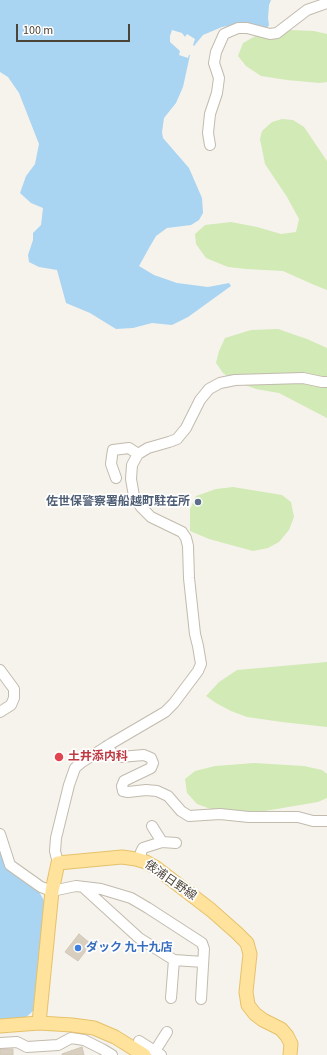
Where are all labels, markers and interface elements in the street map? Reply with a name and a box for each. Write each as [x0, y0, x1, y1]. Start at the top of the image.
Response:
scale bar [18, 16, 132, 42]
text: 100 m [23, 22, 53, 39]
place label: 佐世保警察署船越町駐在所 [46, 495, 190, 509]
marker: 佐世保警察署船越町駐在所 [193, 497, 203, 507]
place label: 土井添内科 [68, 750, 128, 764]
marker: 土井添内科 [53, 751, 65, 763]
street label: 俵浦日野線 [141, 858, 199, 904]
place label: ダック 九十九店 [86, 941, 172, 955]
marker: ダック 九十九店 [73, 943, 83, 953]

